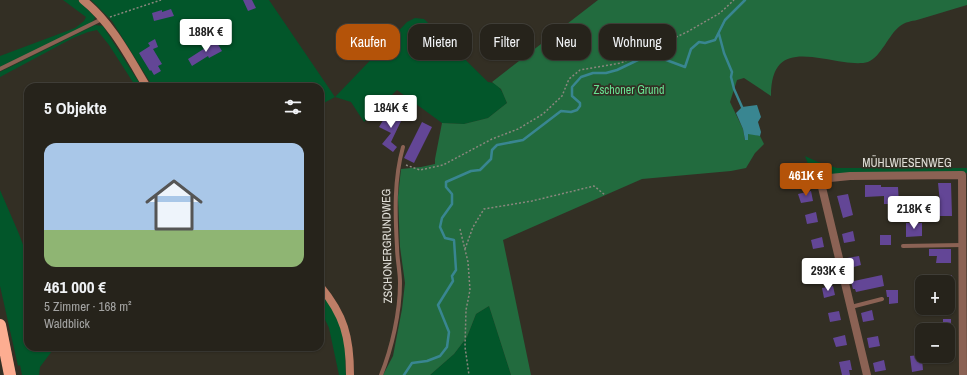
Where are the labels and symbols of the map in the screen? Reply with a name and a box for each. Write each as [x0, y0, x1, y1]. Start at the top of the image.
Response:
pin: 188K € [173, 19, 239, 53]
park label: Zschoner Grund [593, 82, 665, 98]
pin: 184K € [358, 95, 424, 129]
street label: MÜHLWIESENWEG [862, 154, 952, 171]
pin: 461K € [773, 163, 839, 197]
street label: ZSCHONERGRUNDWEG [378, 188, 396, 304]
pin: 218K € [881, 196, 947, 230]
pin: 293K € [795, 258, 861, 292]

